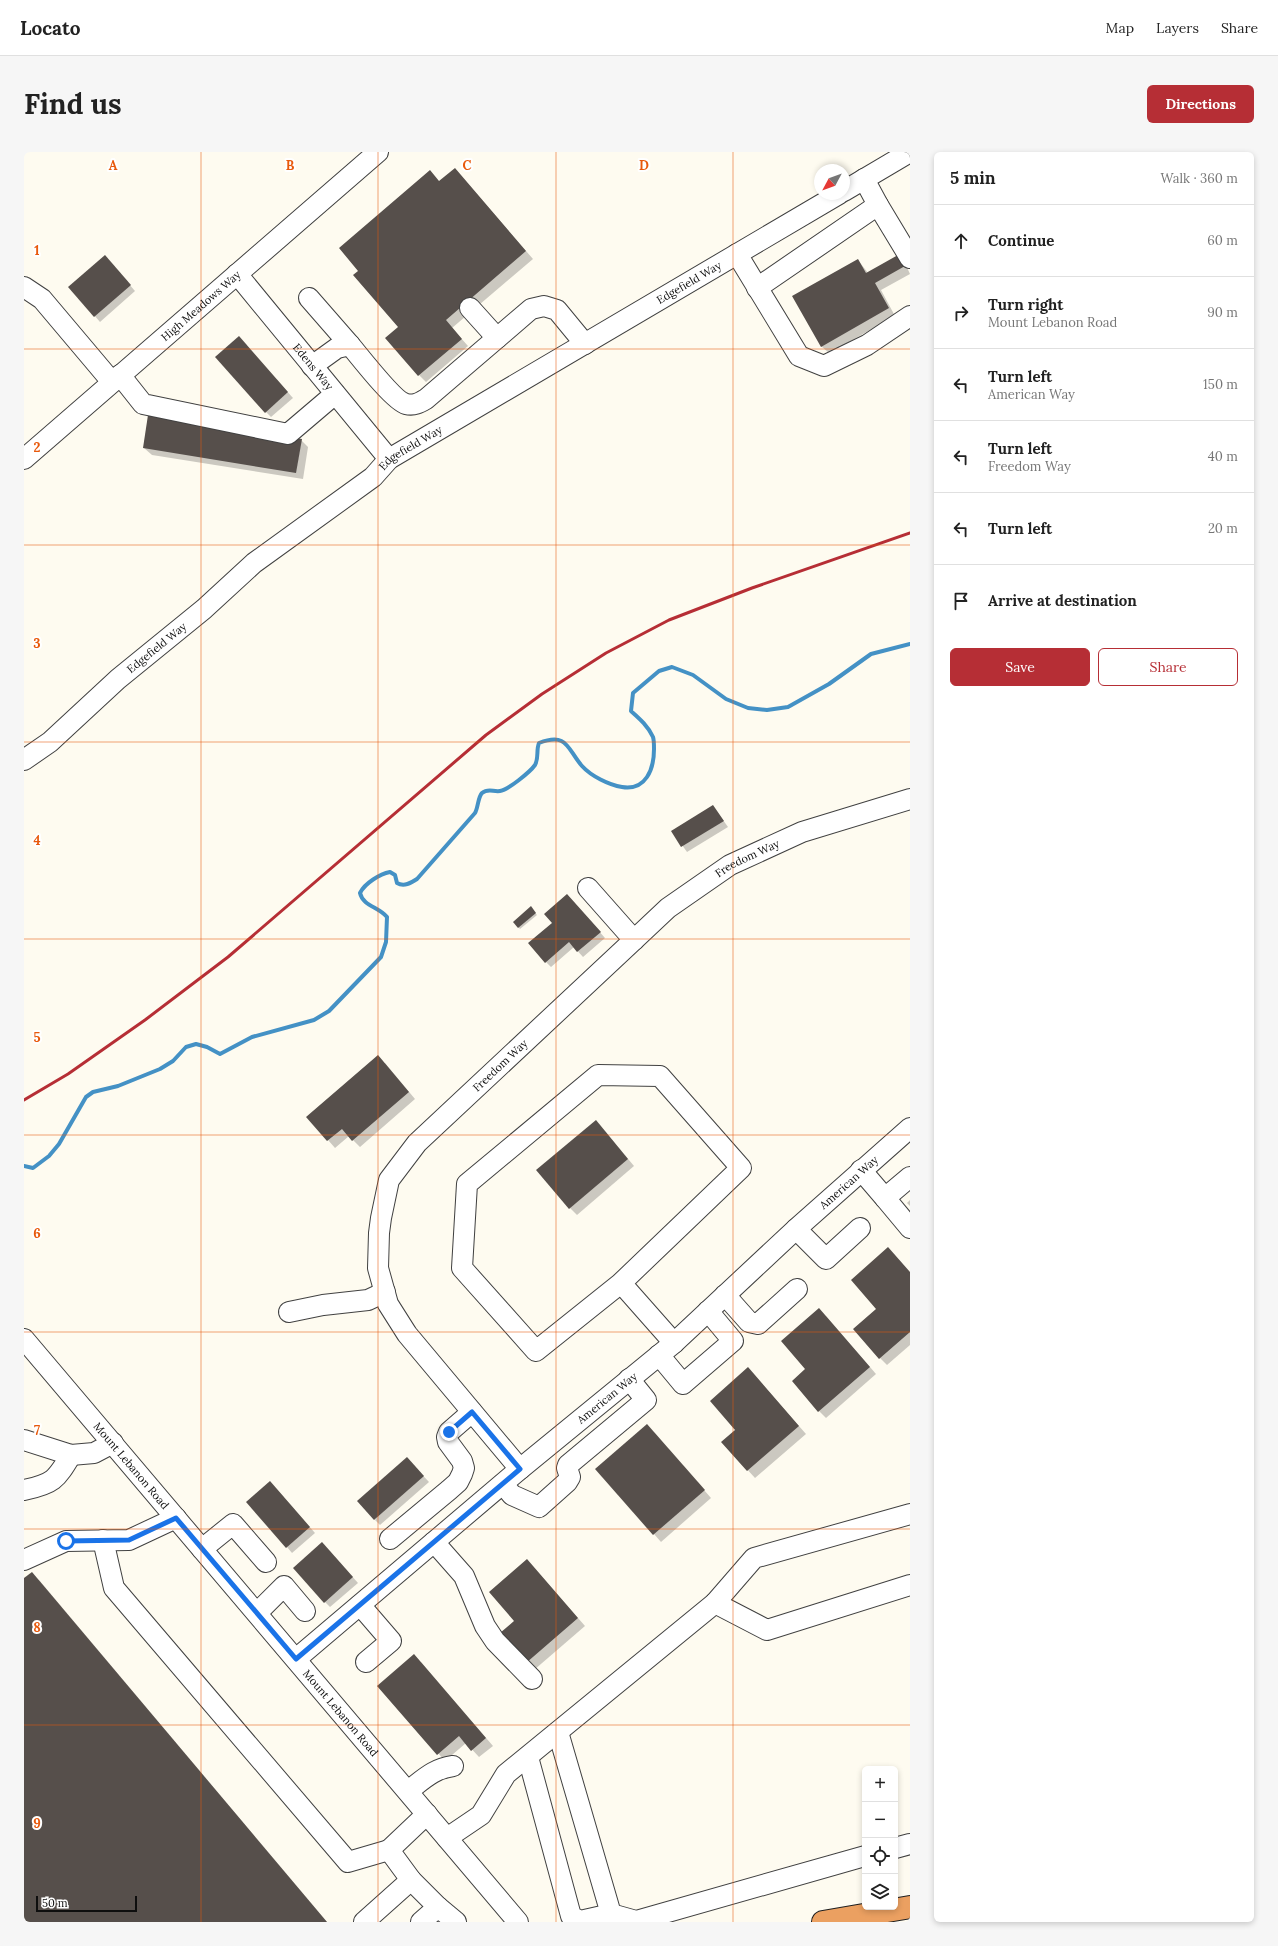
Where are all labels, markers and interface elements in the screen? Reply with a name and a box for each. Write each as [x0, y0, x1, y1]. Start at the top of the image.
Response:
text: Locato [20, 16, 81, 40]
text: Map [1106, 19, 1134, 37]
text: Layers [1156, 19, 1199, 37]
text: Share [1221, 19, 1258, 37]
button: Directions [1147, 85, 1254, 123]
text: Find us [24, 86, 122, 122]
text: A [109, 157, 118, 174]
text: B [286, 157, 295, 174]
text: C [463, 157, 472, 174]
text: D [639, 157, 649, 174]
north arrow [814, 164, 850, 200]
text: 5 min [950, 167, 996, 189]
text: Walk · 360 m [1160, 170, 1238, 187]
icon: ahead [950, 230, 972, 252]
text: Continue [988, 231, 1054, 250]
text: 60 m [1207, 232, 1238, 249]
text: 1 [34, 242, 40, 259]
street label: Edgefield Way [654, 258, 724, 307]
street label: High Meadows Way [158, 267, 244, 344]
text: Turn right [988, 295, 1064, 314]
icon: right [950, 302, 972, 324]
text: 90 m [1207, 304, 1238, 321]
text: Mount Lebanon Road [988, 314, 1117, 331]
street label: Edens Way [290, 341, 336, 393]
text: Turn left [988, 367, 1052, 386]
icon: left [950, 374, 972, 396]
text: 150 m [1203, 376, 1238, 393]
text: American Way [988, 386, 1075, 403]
street label: Edgefield Way [376, 422, 445, 473]
text: 2 [34, 439, 41, 456]
text: Turn left [988, 439, 1052, 458]
icon: left [950, 446, 972, 468]
text: 40 m [1208, 448, 1238, 465]
text: Freedom Way [988, 458, 1071, 475]
icon: left [950, 518, 972, 540]
text: Turn left [988, 519, 1052, 538]
text: 20 m [1208, 520, 1238, 537]
icon: arrive [950, 590, 972, 612]
text: Arrive at destination [988, 591, 1137, 610]
street label: Edgefield Way [124, 619, 189, 676]
text: 3 [33, 635, 41, 652]
button: Save [950, 648, 1090, 686]
button: Share [1098, 648, 1238, 686]
text: 4 [33, 832, 41, 849]
street label: Freedom Way [712, 836, 782, 880]
text: 5 [33, 1029, 41, 1046]
street label: Freedom Way [470, 1036, 531, 1094]
street label: American Way [816, 1153, 881, 1213]
text: 6 [33, 1225, 41, 1242]
street label: American Way [573, 1369, 640, 1427]
street label: Mount Lebanon Road [91, 1419, 172, 1512]
text: 7 [34, 1422, 40, 1439]
route end [440, 1423, 458, 1441]
route start [57, 1532, 75, 1550]
text: 8 [33, 1619, 41, 1636]
street label: Mount Lebanon Road [300, 1667, 382, 1759]
map controls [862, 1766, 898, 1910]
button: + [862, 1766, 898, 1802]
button: − [862, 1802, 898, 1838]
text: 9 [33, 1815, 41, 1832]
button: locate [862, 1838, 898, 1874]
button: layers [862, 1874, 898, 1910]
scale bar [36, 1894, 137, 1913]
text: 50 m [42, 1896, 68, 1910]

